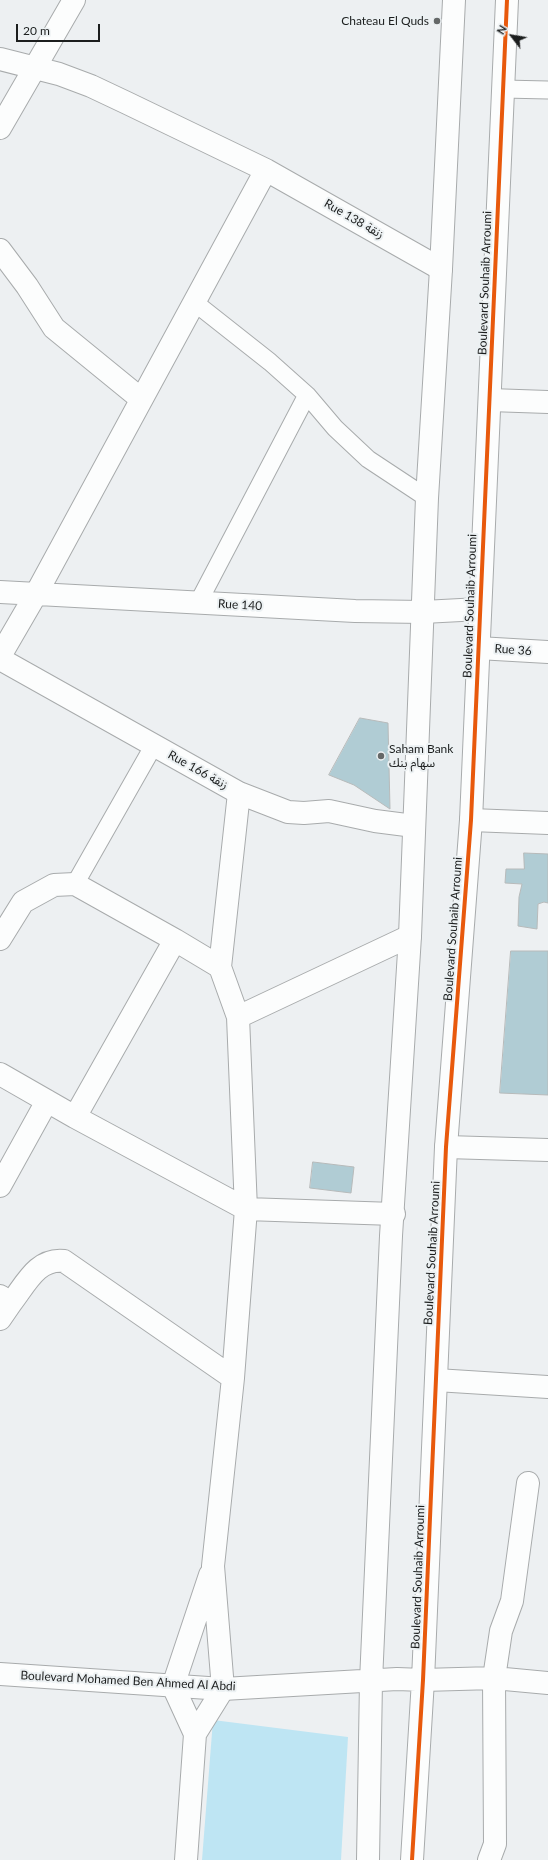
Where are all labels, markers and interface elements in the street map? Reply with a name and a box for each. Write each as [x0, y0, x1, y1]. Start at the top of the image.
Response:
place label: Chateau El Quds [341, 14, 429, 28]
scale bar [18, 16, 102, 42]
marker: Chateau El Quds [432, 16, 442, 26]
north arrow [492, 16, 532, 56]
text: 20 m [23, 23, 50, 38]
text: N [494, 23, 509, 37]
street label: Rue 138 زنقة [322, 196, 386, 242]
street label: Boulevard Souhaib Arroumi [475, 211, 495, 355]
street label: Boulevard Souhaib Arroumi [460, 534, 480, 678]
street label: Rue 140 [218, 597, 262, 613]
street label: Rue 36 [494, 642, 532, 658]
place label: Saham Bank سهام بنك [389, 742, 453, 770]
street label: Rue 166 زنقة [165, 748, 231, 792]
marker: Saham Bank سهام بنك [376, 751, 386, 761]
street label: Boulevard Souhaib Arroumi [441, 857, 465, 1001]
street label: Boulevard Souhaib Arroumi [421, 1181, 443, 1325]
street label: Boulevard Souhaib Arroumi [408, 1505, 428, 1649]
street label: Boulevard Mohamed Ben Ahmed Al Abdi [20, 1668, 236, 1694]

